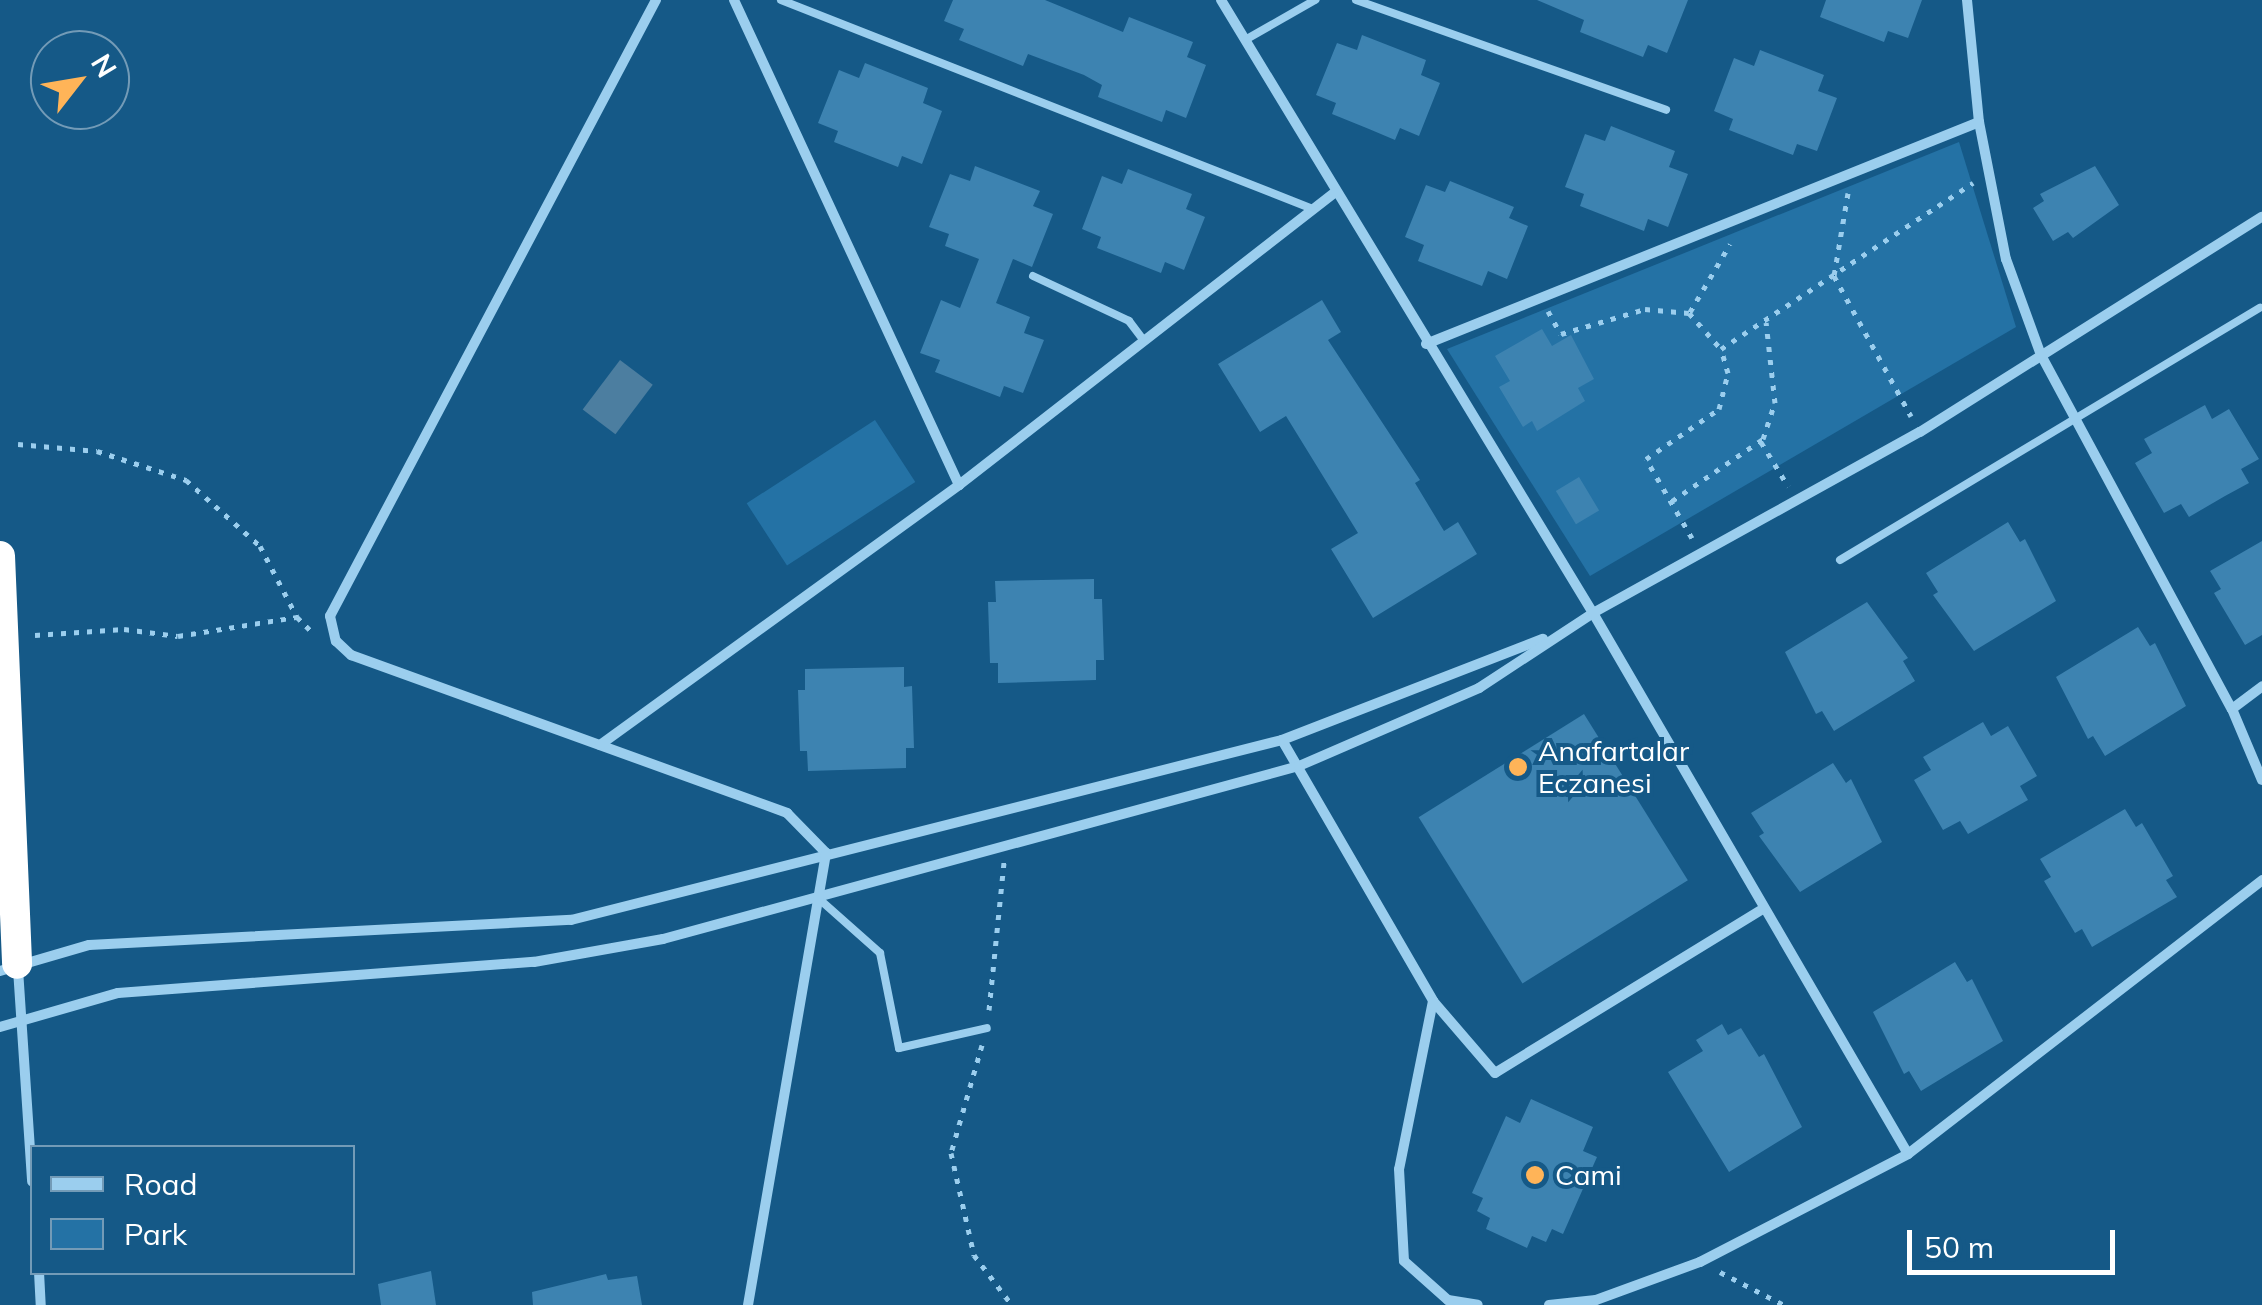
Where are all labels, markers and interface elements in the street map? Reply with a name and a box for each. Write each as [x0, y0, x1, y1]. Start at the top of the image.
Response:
north arrow [30, 30, 130, 130]
text: N [84, 47, 125, 83]
place label: Anafartalar Eczanesi [1538, 734, 1689, 800]
marker: Anafartalar Eczanesi [1507, 756, 1529, 778]
legend [30, 1145, 355, 1275]
place label: Cami [1555, 1158, 1622, 1192]
marker: Cami [1524, 1164, 1546, 1186]
text: Road [124, 1165, 198, 1203]
scale bar [1912, 1210, 2120, 1272]
text: Park [124, 1215, 187, 1253]
text: 50 m [1924, 1228, 1994, 1266]

